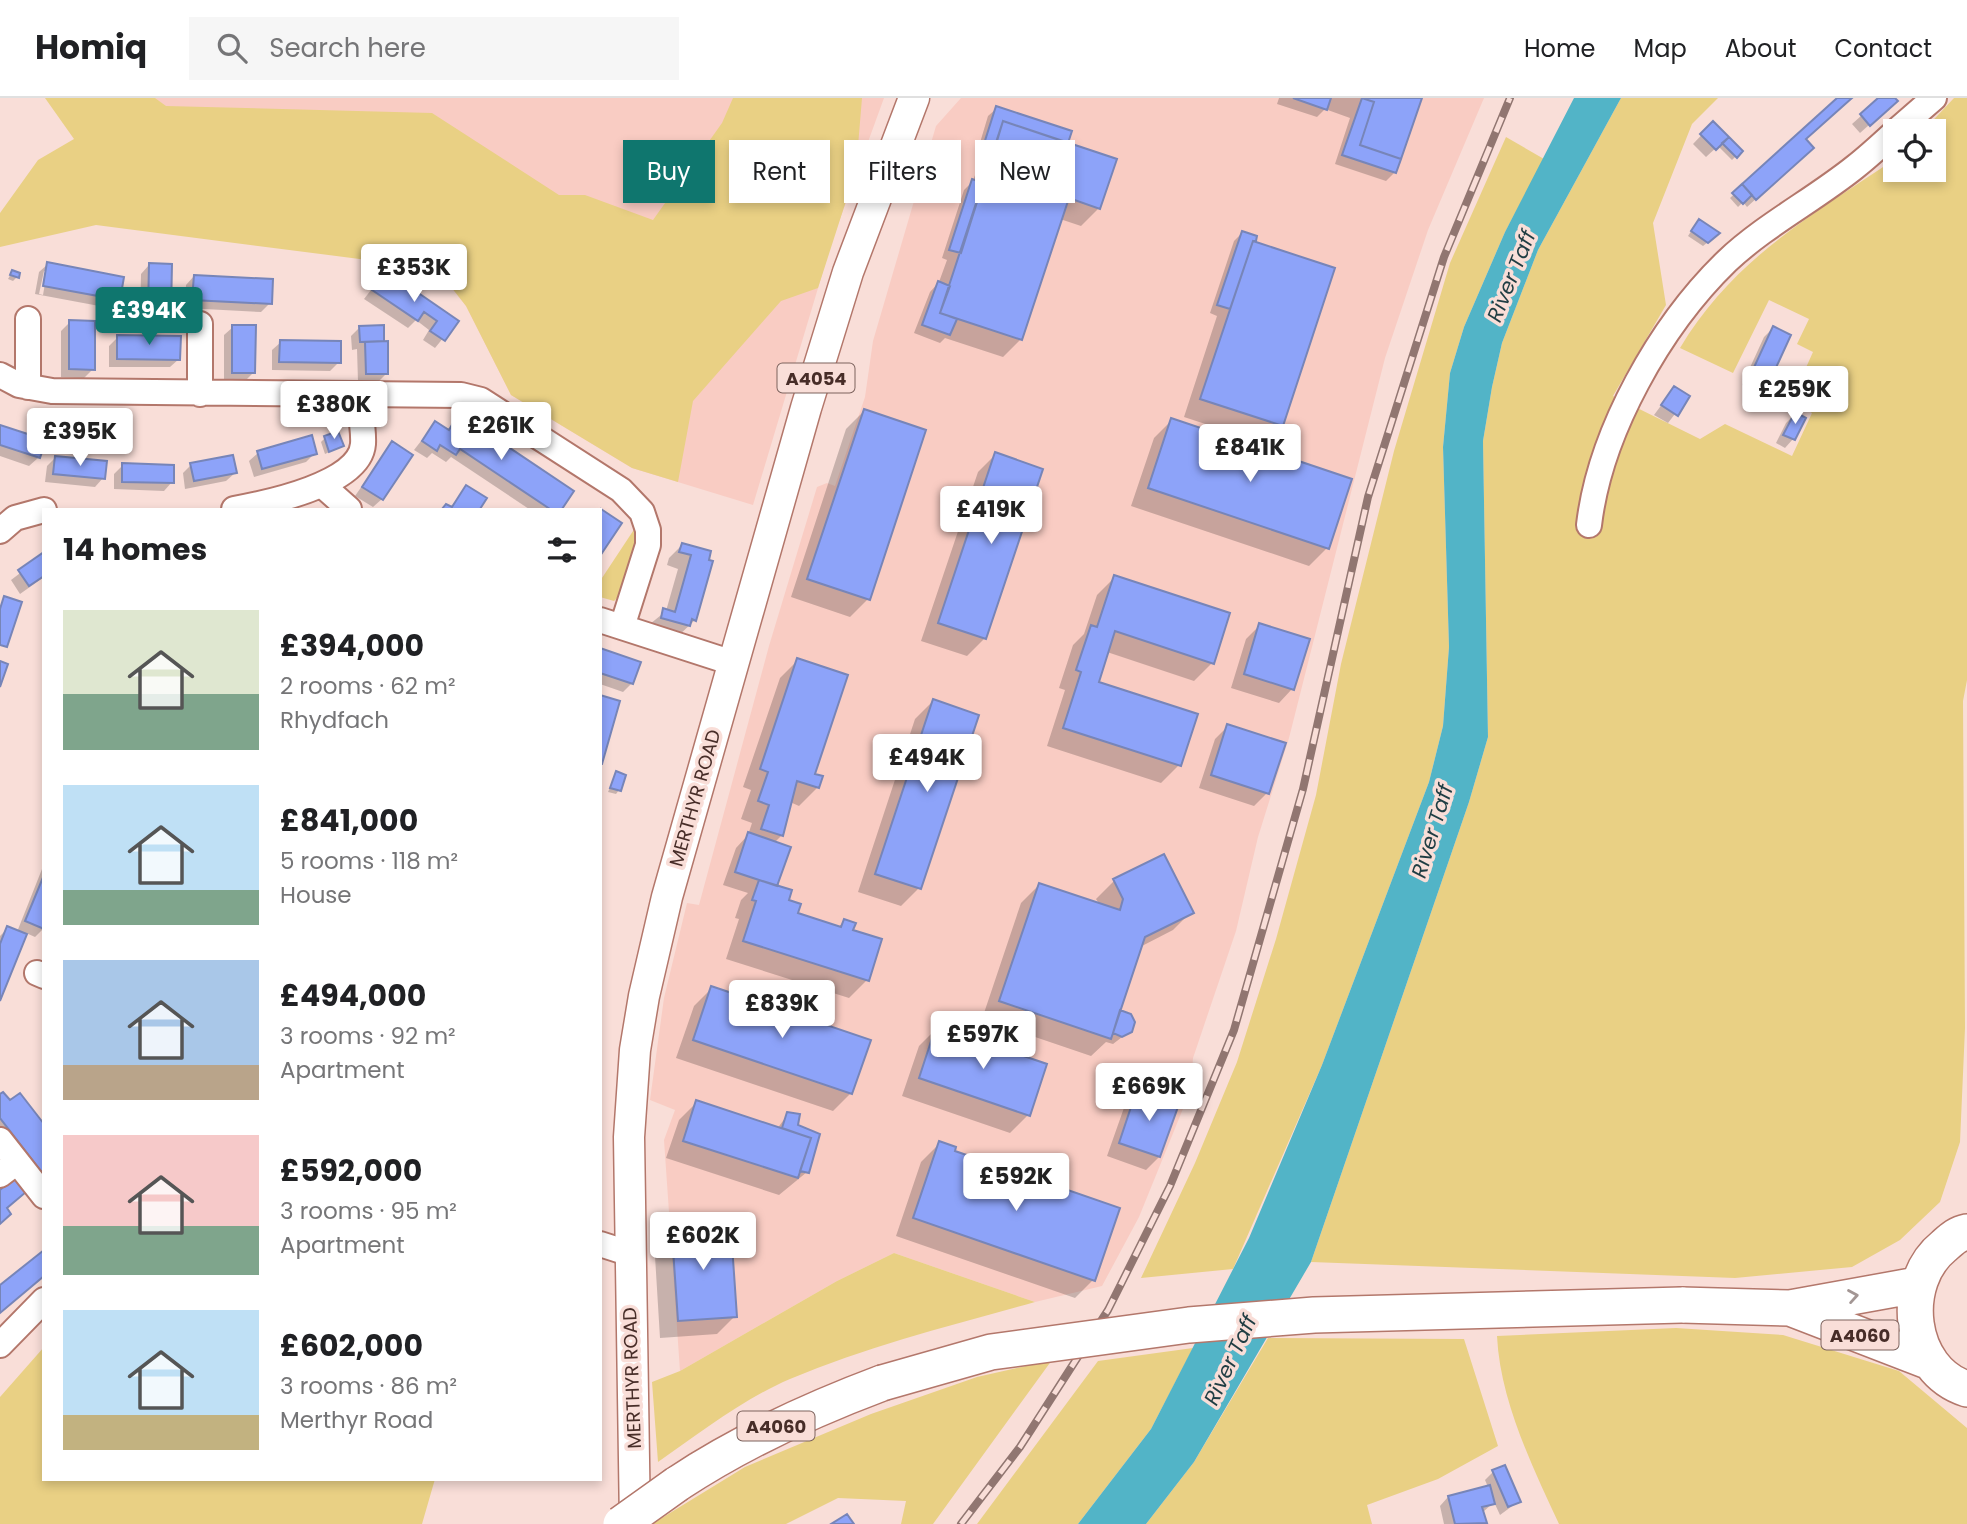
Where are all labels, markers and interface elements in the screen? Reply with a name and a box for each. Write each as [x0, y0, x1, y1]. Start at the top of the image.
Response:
search box [189, 17, 679, 80]
text: Homiq [35, 24, 147, 71]
icon: search [213, 29, 251, 67]
text: Search here [269, 30, 426, 66]
text: Home [1524, 32, 1596, 65]
text: Map [1634, 32, 1687, 65]
text: About [1725, 32, 1796, 65]
text: Contact [1834, 32, 1932, 65]
map controls [1883, 119, 1946, 182]
button: locate [1883, 119, 1946, 182]
chip: Buy [623, 140, 715, 203]
chip: Rent [729, 140, 830, 203]
chip: Filters [844, 140, 961, 203]
chip: New [975, 140, 1075, 203]
water label: River Taff [1480, 225, 1543, 326]
pin: £353K [365, 244, 463, 304]
text: £353K [377, 251, 451, 283]
pin: £394K [100, 288, 198, 347]
text: £394K [112, 294, 186, 326]
road number: A4054 [778, 364, 854, 392]
pin: £259K [1746, 366, 1844, 426]
text: £259K [1758, 373, 1832, 405]
pin: £380K [285, 382, 383, 441]
text: £380K [296, 388, 372, 420]
pin: £261K [452, 402, 550, 462]
pin: £395K [31, 408, 129, 468]
text: £261K [467, 409, 535, 441]
text: £395K [43, 415, 117, 447]
pin: £841K [1201, 424, 1299, 484]
text: £841K [1215, 431, 1285, 463]
pin: £419K [942, 486, 1040, 546]
text: £419K [956, 493, 1026, 525]
text: 14 homes [63, 528, 207, 571]
icon: filters [543, 531, 581, 569]
text: £394,000 [280, 624, 424, 667]
icon: home [119, 638, 203, 722]
text: 2 rooms · 62 m² [280, 670, 456, 702]
text: Rhydfach [280, 704, 389, 736]
street label: MERTHYR ROAD [663, 726, 727, 870]
pin: £494K [878, 734, 976, 794]
text: £494K [889, 741, 965, 773]
water label: River Taff [1404, 780, 1460, 881]
text: £841,000 [280, 799, 418, 842]
icon: home [119, 813, 203, 897]
text: 5 rooms · 118 m² [280, 845, 458, 877]
text: House [280, 879, 352, 911]
text: £494,000 [280, 974, 426, 1017]
pin: £839K [733, 981, 831, 1040]
text: £839K [745, 987, 819, 1019]
icon: home [119, 988, 203, 1072]
pin: £597K [934, 1012, 1032, 1071]
text: £597K [947, 1018, 1019, 1050]
text: 3 rooms · 92 m² [280, 1020, 456, 1052]
text: Apartment [280, 1054, 405, 1086]
pin: £669K [1100, 1063, 1198, 1123]
text: £669K [1112, 1070, 1186, 1102]
text: £592,000 [280, 1149, 422, 1192]
pin: £592K [967, 1154, 1065, 1213]
text: £592K [979, 1160, 1053, 1192]
icon: home [119, 1163, 203, 1247]
text: 3 rooms · 95 m² [280, 1195, 457, 1227]
pin: £602K [654, 1212, 752, 1272]
text: £602K [666, 1219, 740, 1251]
text: Apartment [280, 1229, 405, 1261]
one-way arrow [1847, 1290, 1859, 1305]
street label: MERTHYR ROAD [616, 1307, 648, 1449]
water label: River Taff [1197, 1309, 1264, 1410]
road number: A4060 [1822, 1320, 1898, 1350]
text: £602,000 [280, 1324, 423, 1367]
icon: home [119, 1338, 203, 1422]
text: 3 rooms · 86 m² [280, 1370, 457, 1402]
text: Merthyr Road [280, 1404, 433, 1436]
road number: A4060 [738, 1412, 814, 1441]

